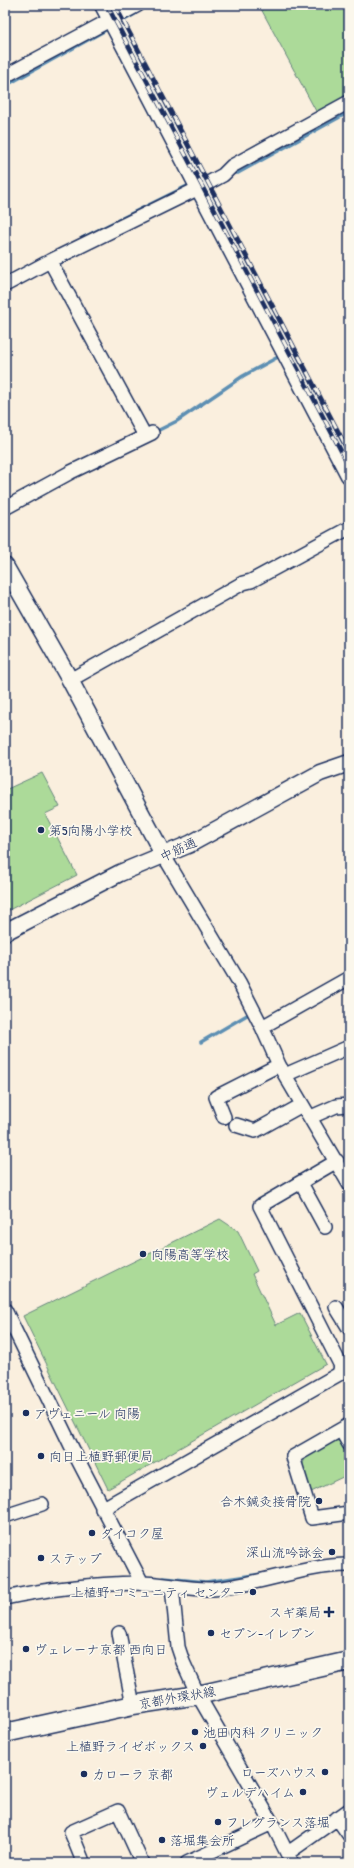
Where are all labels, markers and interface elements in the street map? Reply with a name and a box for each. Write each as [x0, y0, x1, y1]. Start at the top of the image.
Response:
place label: 第5向陽小学校 [49, 821, 133, 839]
marker: 第5向陽小学校 [36, 825, 46, 835]
street label: 中筋通 [157, 833, 199, 865]
place label: 向陽高等学校 [151, 1245, 229, 1263]
marker: 向陽高等学校 [138, 1249, 148, 1259]
place label: アヴェニール 向陽 [34, 1404, 140, 1422]
marker: アヴェニール 向陽 [21, 1408, 31, 1418]
place label: 向日上植野郵便局 [49, 1447, 153, 1465]
marker: 向日上植野郵便局 [36, 1451, 46, 1461]
place label: 合木鍼灸接骨院 [220, 1492, 311, 1510]
marker: 合木鍼灸接骨院 [314, 1496, 324, 1506]
place label: ダイコク屋 [100, 1524, 164, 1542]
marker: ダイコク屋 [87, 1528, 97, 1538]
place label: 深山流吟詠会 [246, 1543, 324, 1561]
marker: 深山流吟詠会 [327, 1547, 337, 1557]
place label: ステップ [49, 1549, 102, 1567]
marker: ステップ [36, 1553, 46, 1563]
place label: 上植野 コミュニティ センター [71, 1583, 245, 1601]
marker: 上植野 コミュニティ センター [248, 1587, 258, 1597]
place label: スギ薬局 [269, 1603, 321, 1621]
marker: スギ薬局 [324, 1607, 334, 1617]
place label: セブン-イレブン [219, 1624, 315, 1642]
marker: セブン-イレブン [206, 1628, 216, 1638]
place label: ヴェレーナ京都 西向日 [34, 1640, 168, 1658]
marker: ヴェレーナ京都 西向日 [21, 1644, 31, 1654]
street label: 京都外環状線 [137, 1681, 218, 1713]
place label: 池田内科 クリニック [203, 1723, 323, 1741]
marker: 池田内科 クリニック [190, 1727, 200, 1737]
place label: 上植野ライゼボックス [66, 1737, 195, 1755]
marker: 上植野ライゼボックス [198, 1741, 208, 1751]
place label: ローズハウス [241, 1763, 317, 1781]
place label: カローラ 京都 [92, 1765, 173, 1783]
marker: ローズハウス [320, 1767, 330, 1777]
marker: カローラ 京都 [79, 1769, 89, 1779]
place label: ヴェルデハイム [205, 1783, 295, 1801]
marker: ヴェルデハイム [298, 1787, 308, 1797]
place label: フレグランス落堀 [226, 1813, 330, 1831]
marker: フレグランス落堀 [213, 1817, 223, 1827]
place label: 落堀集会所 [170, 1831, 235, 1849]
marker: 落堀集会所 [157, 1835, 167, 1845]

